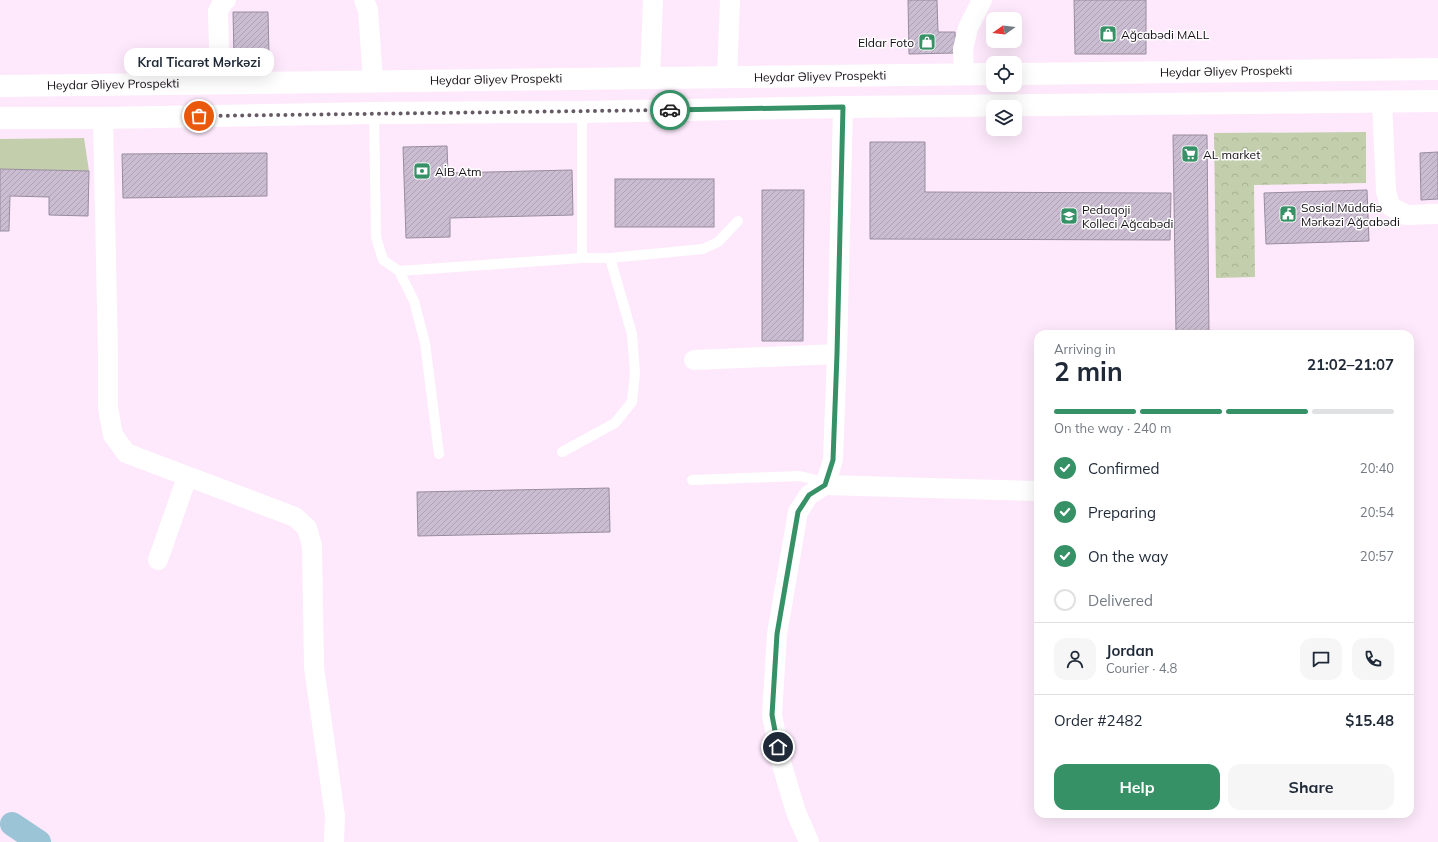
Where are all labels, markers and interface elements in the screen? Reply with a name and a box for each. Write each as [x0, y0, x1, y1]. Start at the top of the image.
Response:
north arrow [986, 12, 1022, 48]
map controls [986, 12, 1022, 136]
shop icon: Ağcabədi MALL [1098, 24, 1118, 44]
place label: Ağcabədi MALL [1121, 27, 1210, 42]
shop icon: Eldar Foto [917, 32, 937, 52]
place label: Eldar Foto [858, 35, 914, 50]
callout: Kral Ticarət Mərkəzi [124, 48, 274, 76]
text: Kral Ticarət Mərkəzi [137, 54, 261, 70]
button: locate [986, 56, 1022, 92]
street label: Heydar Əliyev Prospekti [1160, 62, 1292, 80]
street label: Heydar Əliyev Prospekti [754, 67, 886, 85]
street label: Heydar Əliyev Prospekti [430, 70, 562, 88]
street label: Heydar Əliyev Prospekti [47, 75, 179, 93]
courier [650, 90, 690, 130]
pin [182, 99, 216, 133]
icon: car [659, 99, 681, 121]
button: layers [986, 100, 1022, 136]
icon: bag [188, 105, 210, 127]
supermarket icon: AL market [1180, 144, 1200, 164]
place label: AL market [1203, 147, 1260, 162]
bank icon: AİB Atm [412, 161, 432, 181]
place label: AİB Atm [435, 164, 482, 179]
place label: Sosial Müdafiə Mərkəzi Ağcabədi [1301, 200, 1400, 229]
place label: Pedaqoji Kolleci Ağcabədi [1082, 202, 1174, 231]
public building icon: Sosial Müdafiə Mərkəzi Ağcabədi [1278, 204, 1298, 224]
school or university icon: Pedaqoji Kolleci Ağcabədi [1059, 206, 1079, 226]
text: Arriving in [1054, 341, 1116, 357]
text: 2 min [1054, 355, 1123, 388]
text: 21:02–21:07 [1307, 355, 1394, 374]
text: On the way · 240 m [1054, 420, 1171, 436]
icon: check [1054, 457, 1076, 479]
text: Confirmed [1088, 459, 1159, 478]
text: 20:40 [1360, 460, 1394, 476]
icon: check [1054, 501, 1076, 523]
text: Preparing [1088, 503, 1156, 522]
text: 20:54 [1360, 504, 1394, 520]
icon: check [1054, 545, 1076, 567]
text: On the way [1088, 547, 1168, 566]
text: 20:57 [1360, 548, 1394, 564]
text: Delivered [1088, 591, 1153, 610]
button: person [1054, 638, 1096, 680]
button: chat [1300, 638, 1342, 680]
button: phone [1352, 638, 1394, 680]
text: Jordan [1106, 641, 1154, 660]
text: Courier · 4.8 [1106, 660, 1177, 676]
text: Order #2482 [1054, 711, 1142, 730]
text: $15.48 [1345, 711, 1394, 730]
pin [761, 730, 795, 764]
icon: home [767, 736, 789, 758]
button: Help [1054, 764, 1220, 810]
button: Share [1228, 764, 1394, 810]

